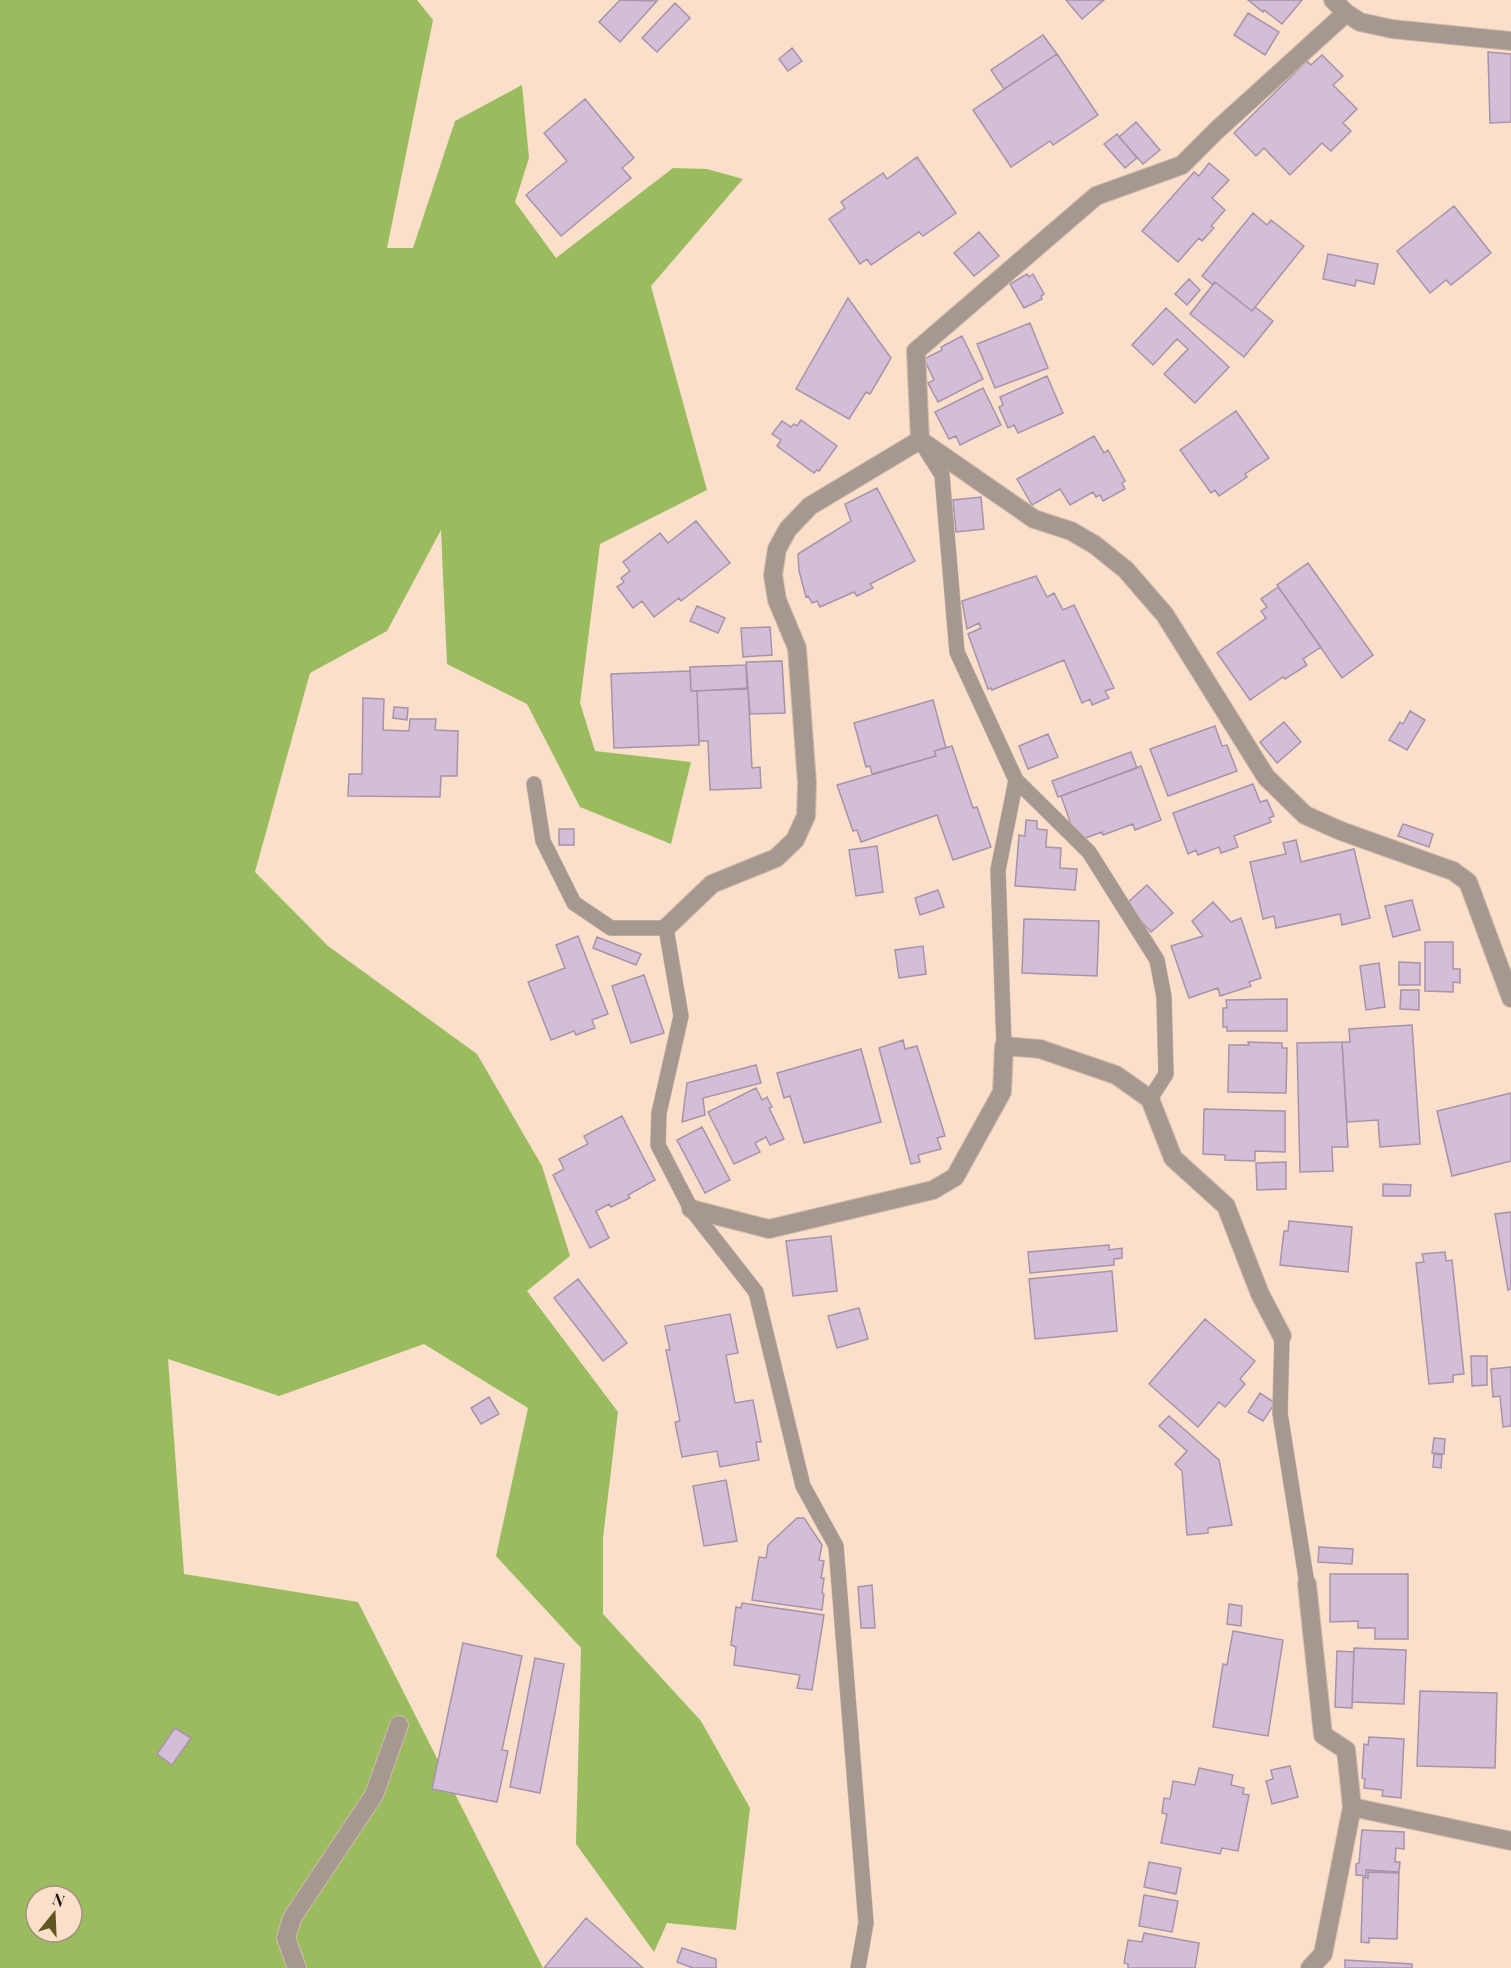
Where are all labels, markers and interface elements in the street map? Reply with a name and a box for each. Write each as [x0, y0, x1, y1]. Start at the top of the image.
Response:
north arrow [24, 1884, 84, 1944]
text: N [50, 1887, 68, 1911]

